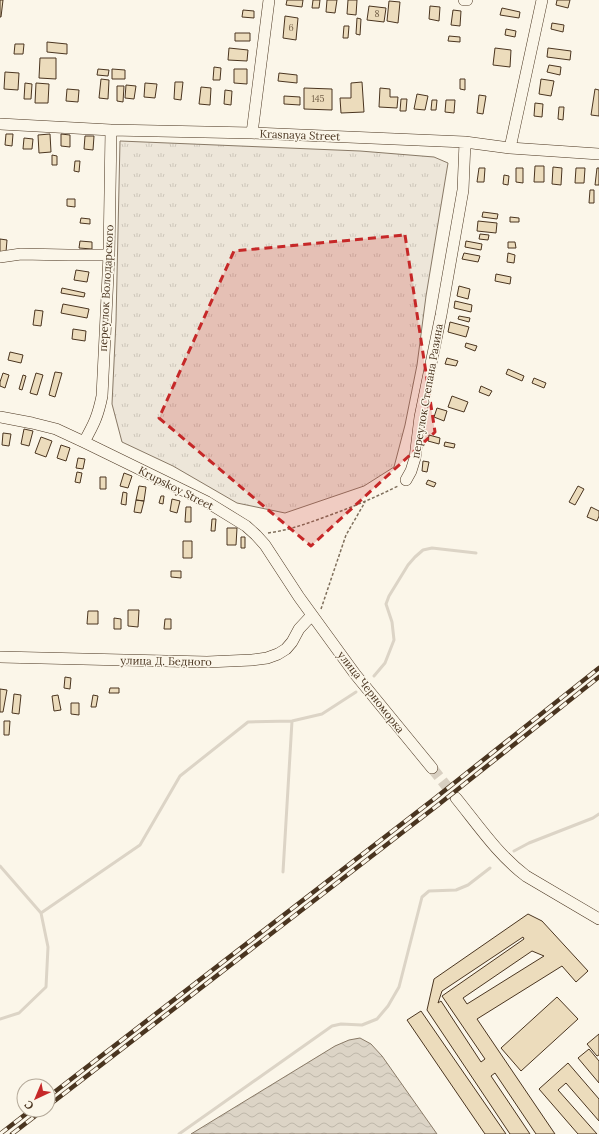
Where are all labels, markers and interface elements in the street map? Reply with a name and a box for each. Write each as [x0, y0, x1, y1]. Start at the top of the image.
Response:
house number: 8 [374, 8, 380, 19]
house number: 6 [288, 22, 294, 33]
house number: 145 [311, 93, 325, 104]
street label: Krasnaya Street [259, 127, 341, 143]
street label: переулок Володарского [96, 224, 116, 352]
street label: переулок Степана Разина [408, 322, 446, 459]
street label: Krupskoy Street [136, 463, 217, 513]
street label: улица Черноморка [335, 648, 408, 736]
street label: улица Д. Бедного [120, 653, 212, 669]
north arrow [16, 1078, 56, 1118]
text: С [21, 1097, 37, 1113]

